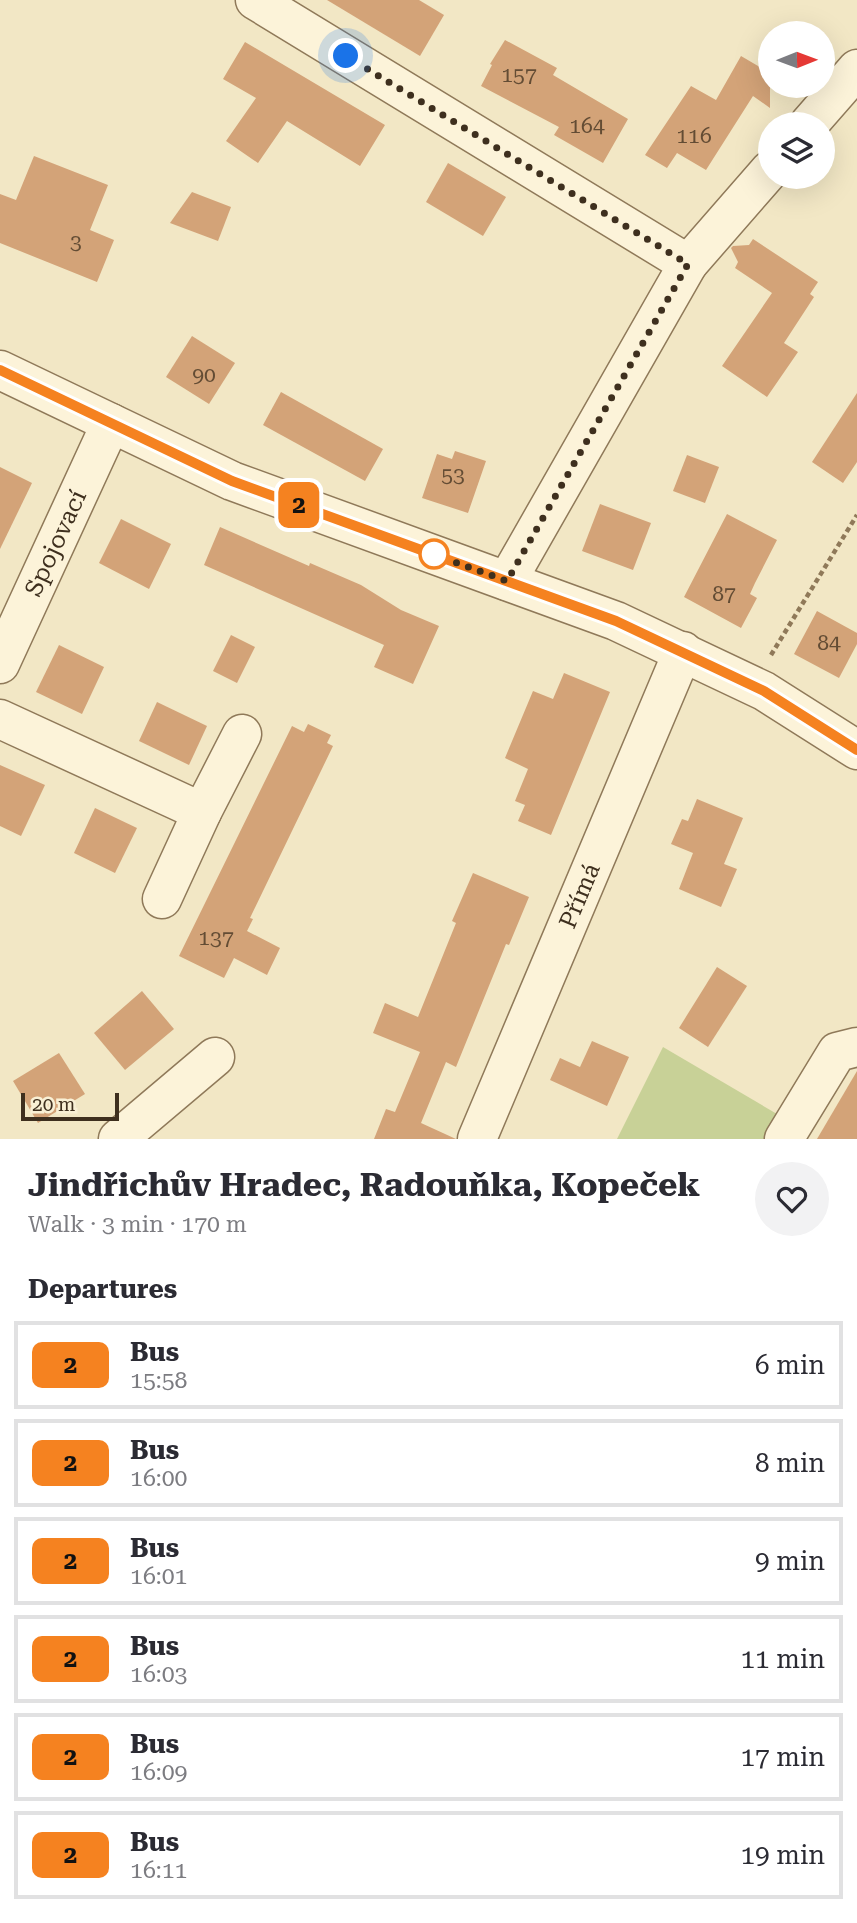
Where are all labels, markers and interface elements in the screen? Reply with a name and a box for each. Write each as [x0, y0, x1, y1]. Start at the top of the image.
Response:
north arrow [758, 21, 835, 98]
map controls [758, 21, 835, 189]
your location [328, 38, 363, 73]
house number: 157 [501, 63, 537, 87]
button: layers [758, 112, 835, 189]
house number: 164 [569, 114, 605, 138]
house number: 116 [676, 124, 712, 148]
house number: 3 [70, 230, 82, 254]
house number: 90 [192, 363, 216, 387]
house number: 53 [441, 463, 465, 487]
line badge: 2 [276, 482, 322, 528]
street label: Spojovací [19, 485, 92, 601]
text: 2 [292, 491, 306, 519]
unlabelled marker [419, 539, 449, 569]
house number: 87 [712, 582, 736, 606]
house number: 84 [817, 631, 841, 655]
street label: Přímá [554, 859, 606, 933]
house number: 137 [198, 926, 234, 950]
scale bar [21, 1090, 119, 1122]
text: 20 m [32, 1093, 75, 1116]
button: heart [755, 1162, 829, 1236]
text: Jindřichův Hradec, Radouňka, Kopeček [28, 1165, 700, 1204]
text: Walk · 3 min · 170 m [28, 1211, 247, 1238]
text: Departures [28, 1274, 177, 1304]
text: Bus [130, 1337, 179, 1367]
text: 6 min [755, 1350, 825, 1380]
text: 2 [64, 1351, 77, 1379]
text: 15:58 [130, 1367, 187, 1394]
text: Bus [130, 1435, 179, 1465]
text: 8 min [755, 1448, 825, 1478]
text: 2 [64, 1449, 77, 1477]
text: 16:00 [130, 1465, 187, 1492]
text: Bus [130, 1533, 179, 1563]
text: 9 min [755, 1546, 825, 1576]
text: 2 [64, 1547, 77, 1575]
text: 16:01 [130, 1563, 187, 1590]
text: Bus [130, 1631, 179, 1661]
text: 11 min [741, 1644, 825, 1674]
text: 2 [64, 1645, 77, 1673]
text: 16:03 [130, 1661, 187, 1688]
text: Bus [130, 1729, 179, 1759]
text: 17 min [741, 1742, 825, 1772]
text: 2 [64, 1743, 77, 1771]
text: 16:09 [130, 1759, 187, 1786]
text: Bus [130, 1827, 179, 1857]
text: 19 min [741, 1840, 825, 1870]
text: 2 [64, 1841, 77, 1869]
text: 16:11 [130, 1857, 187, 1884]

